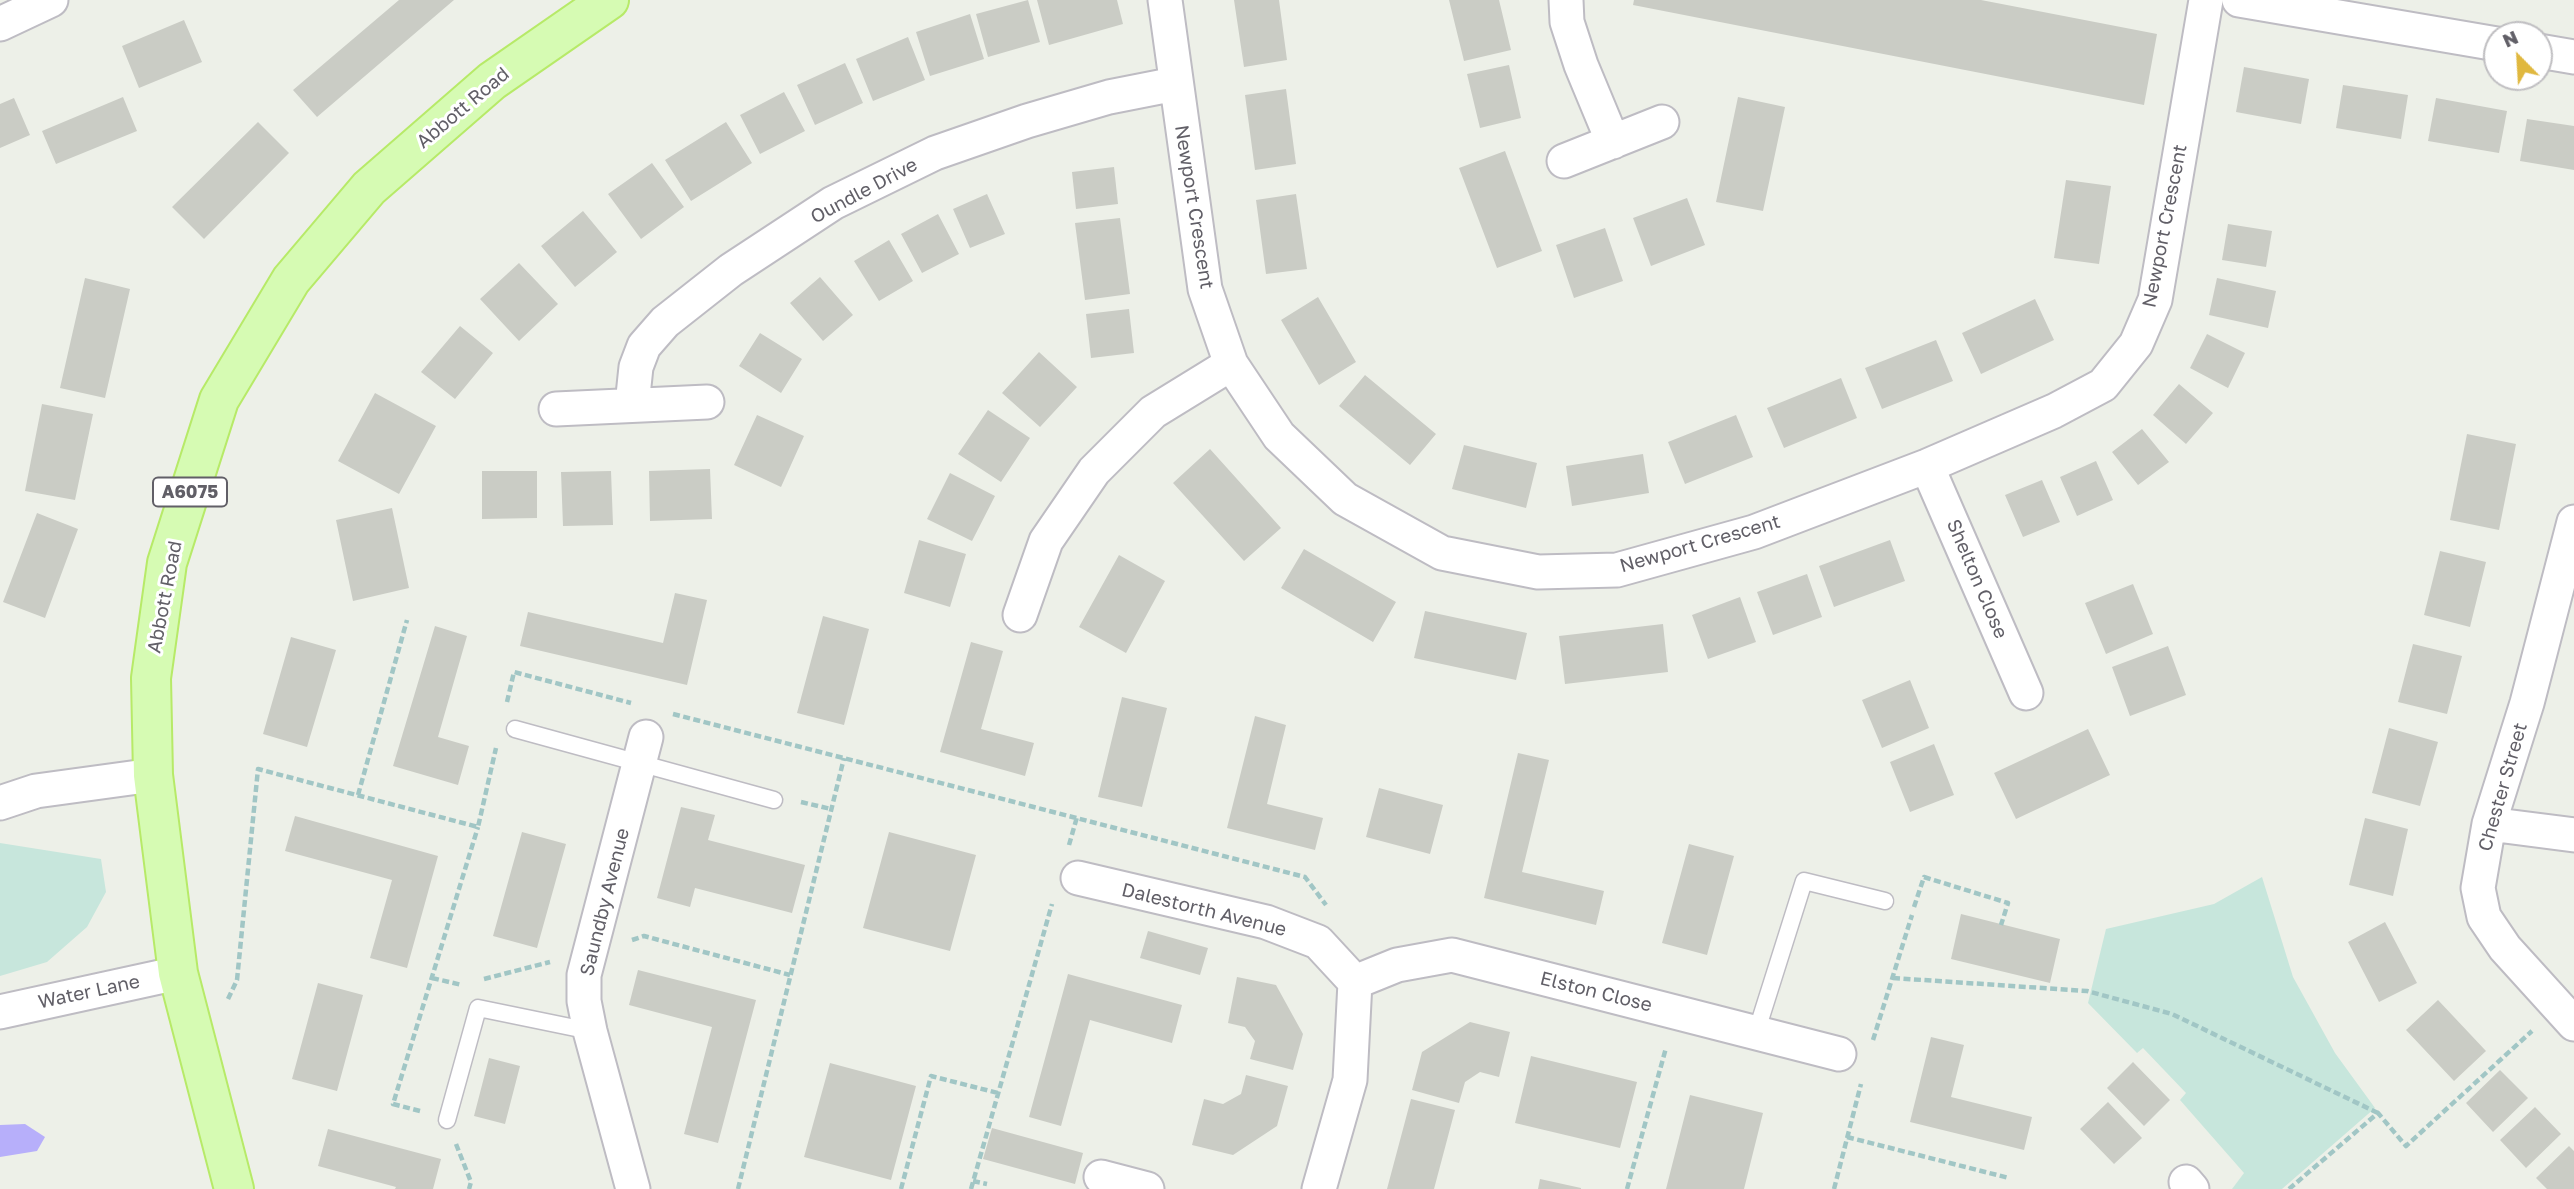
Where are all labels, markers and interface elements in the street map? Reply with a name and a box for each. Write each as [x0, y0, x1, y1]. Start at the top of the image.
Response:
north arrow [2483, 21, 2553, 91]
text: N [2499, 25, 2521, 52]
street label: Abbott Road [412, 63, 514, 153]
street label: Newport Crescent [1170, 123, 1218, 291]
street label: Newport Crescent [2138, 143, 2192, 309]
street label: Oundle Drive [807, 153, 921, 229]
road number: A6075 [153, 478, 227, 506]
street label: Newport Crescent [1617, 510, 1783, 578]
street label: Shelton Close [1942, 516, 2012, 642]
street label: Abbott Road [143, 539, 187, 655]
street label: Chester Street [2474, 720, 2532, 854]
street label: Saundby Avenue [576, 826, 634, 978]
street label: Dalestorth Avenue [1119, 879, 1289, 941]
street label: Elston Close [1538, 967, 1654, 1017]
street label: Water Lane [36, 970, 142, 1014]

